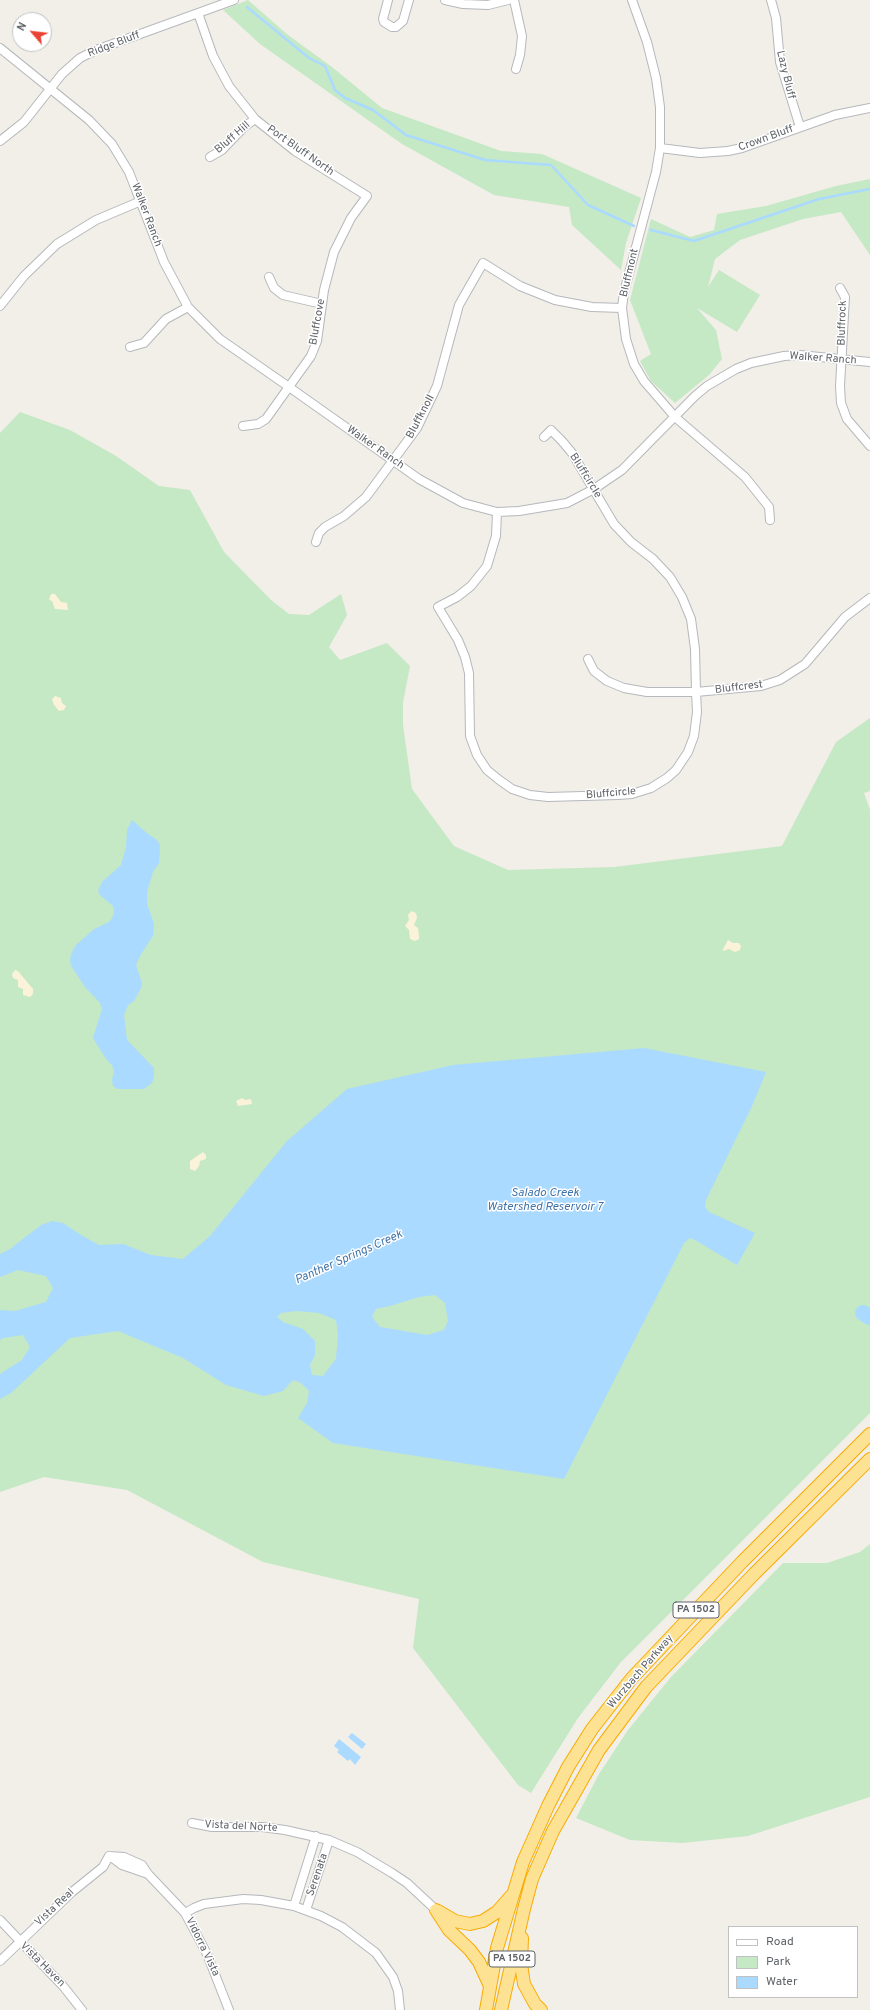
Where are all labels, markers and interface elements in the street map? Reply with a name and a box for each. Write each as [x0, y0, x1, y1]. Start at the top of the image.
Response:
north arrow [12, 12, 52, 52]
text: N [14, 20, 30, 34]
street label: Ridge Bluff [86, 29, 142, 61]
street label: Lazy Bluff [773, 49, 797, 101]
street label: Bluff Hill [213, 119, 253, 157]
street label: Port Bluff North [264, 123, 336, 179]
street label: Crown Bluff [737, 123, 795, 155]
street label: Walker Ranch [128, 181, 164, 249]
street label: Bluffmont [618, 247, 642, 299]
street label: Bluffcove [307, 298, 329, 346]
street label: Bluffrock [836, 300, 850, 346]
street label: Walker Ranch [789, 350, 857, 368]
street label: Bluffknoll [404, 393, 438, 441]
street label: Walker Ranch [344, 423, 406, 473]
street label: Bluffcircle [566, 451, 604, 501]
street label: Bluffcrest [714, 679, 764, 697]
street label: Bluffcircle [585, 785, 637, 803]
water label: Salado Creek Watershed Reservoir 7 [487, 1187, 603, 1215]
water label: Panther Springs Creek [293, 1228, 405, 1288]
road number: PA 1502 [673, 1602, 719, 1618]
street label: Wurzbach Parkway [605, 1632, 677, 1712]
street label: Vista del Norte [204, 1818, 278, 1836]
street label: Serenata [305, 1852, 331, 1898]
street label: Vista Real [33, 1886, 77, 1930]
street label: Vidorra Vista [182, 1915, 222, 1979]
legend [728, 1926, 858, 1998]
text: Road [766, 1934, 794, 1950]
street label: Vista Haven [17, 1940, 67, 1990]
road number: PA 1502 [489, 1951, 535, 1967]
text: Park [766, 1954, 791, 1970]
text: Water [766, 1974, 798, 1990]

